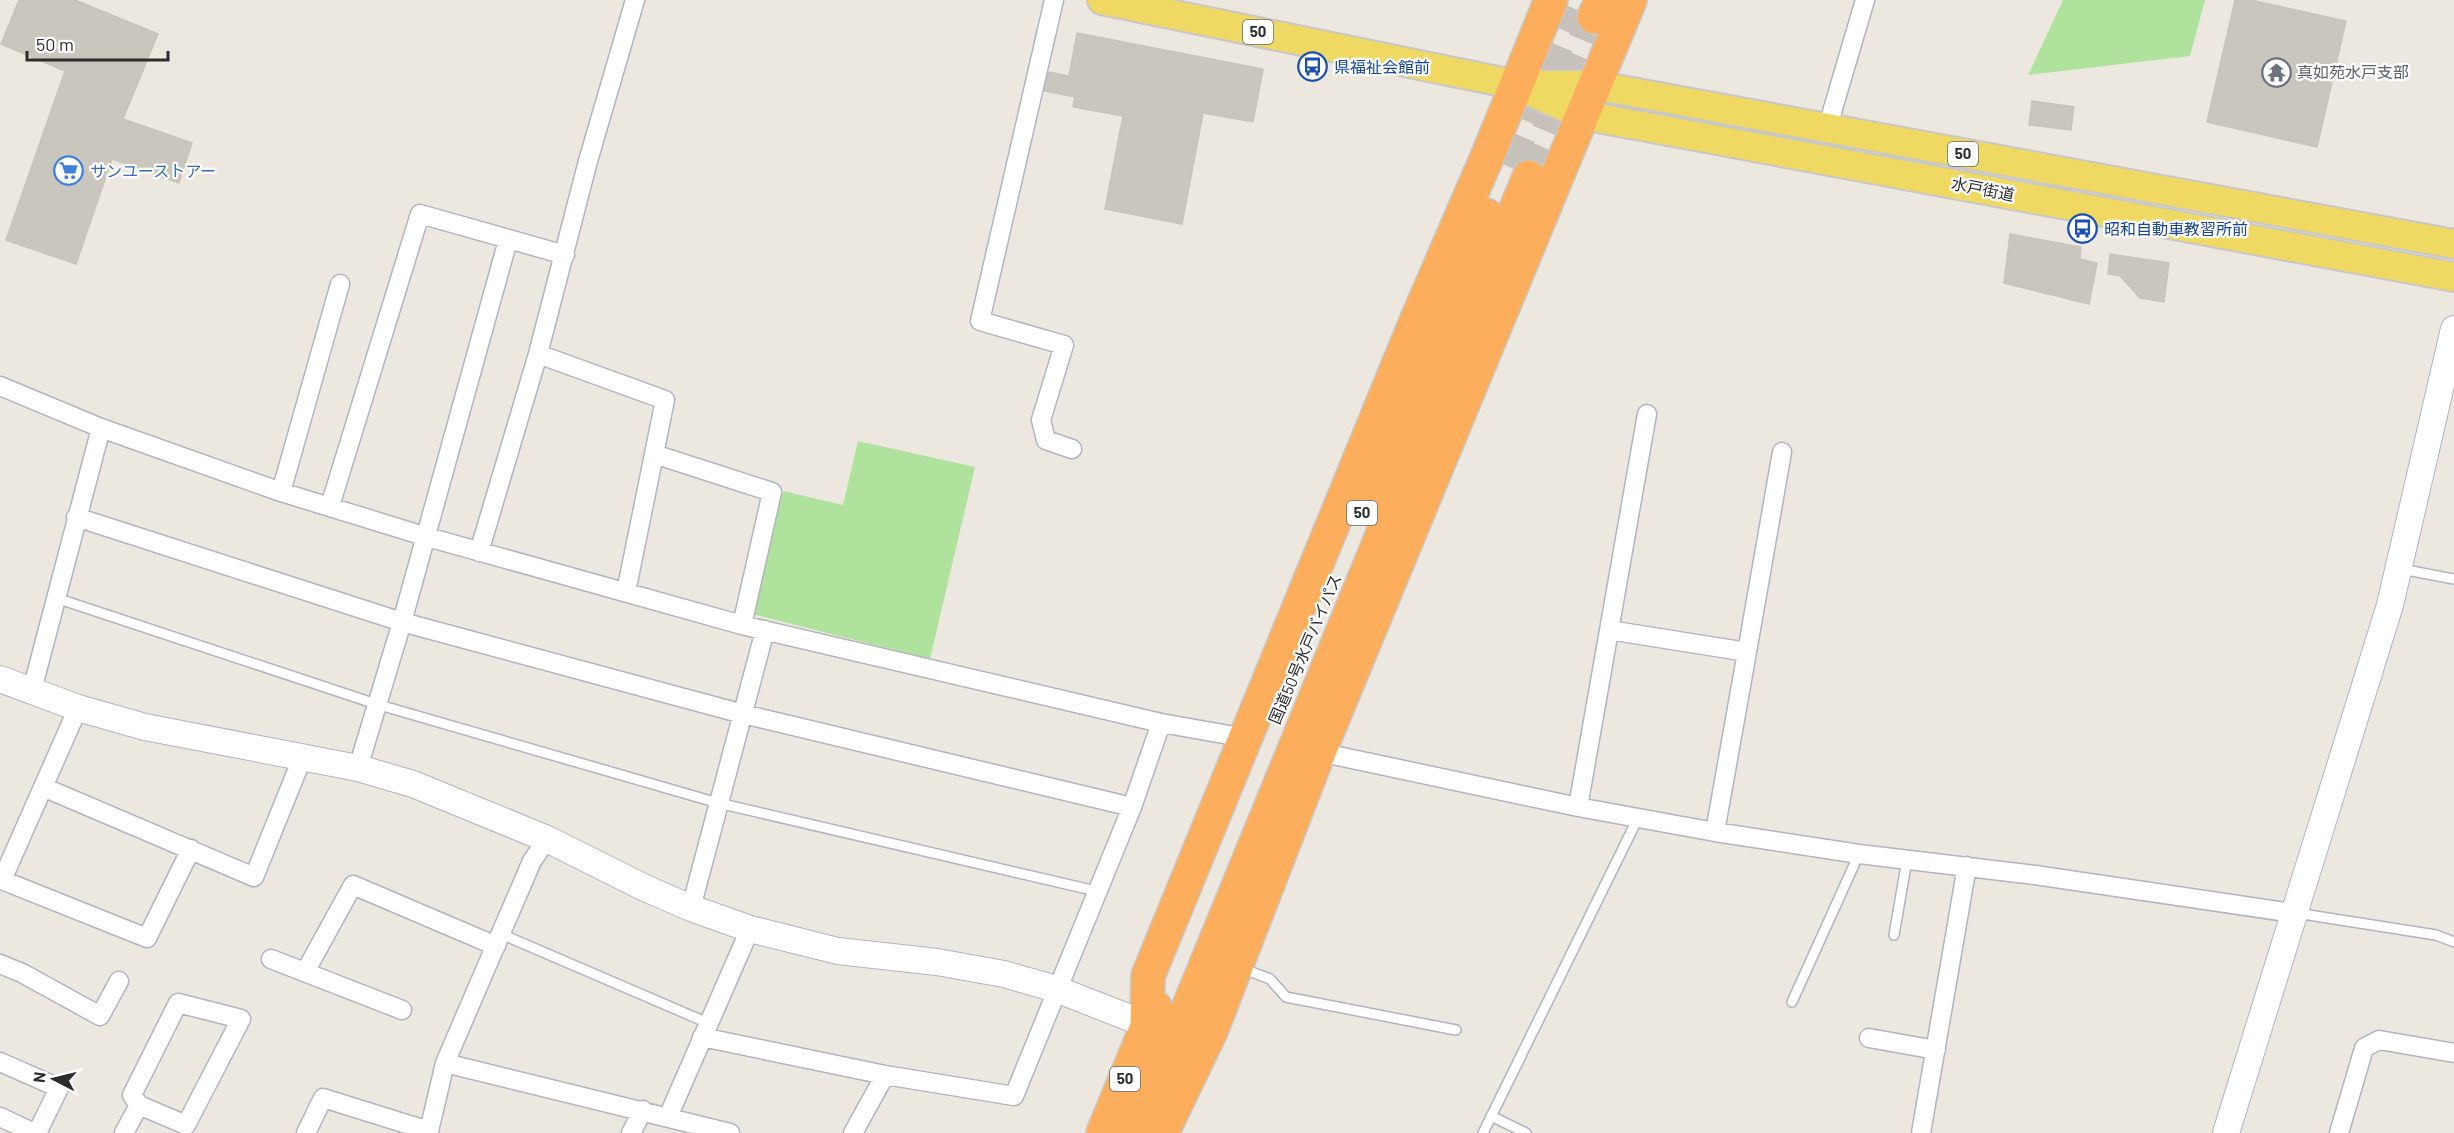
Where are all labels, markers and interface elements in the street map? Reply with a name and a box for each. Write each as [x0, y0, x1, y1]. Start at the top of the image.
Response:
road number: 50 [1243, 20, 1273, 44]
scale bar [27, 24, 168, 62]
text: 50 m [36, 33, 74, 55]
bus stop icon: 県福祉会館前 [1297, 51, 1329, 83]
temple icon: 真如苑水戸支部 [2260, 56, 2292, 88]
place label: 県福祉会館前 [1334, 57, 1430, 76]
place label: 真如苑水戸支部 [2297, 62, 2409, 81]
road number: 50 [1948, 142, 1978, 166]
supermarket icon: サンユーストアー [53, 155, 85, 187]
place label: サンユーストアー [90, 161, 216, 180]
street label: 水戸街道 [1950, 173, 2016, 204]
bus stop icon: 昭和自動車教習所前 [2067, 213, 2099, 245]
place label: 昭和自動車教習所前 [2104, 219, 2248, 238]
road number: 50 [1347, 501, 1377, 525]
street label: 国道50号水戸バイパス [1264, 571, 1345, 727]
north arrow [24, 1049, 84, 1109]
road number: 50 [1110, 1067, 1140, 1091]
text: N [29, 1071, 49, 1084]

